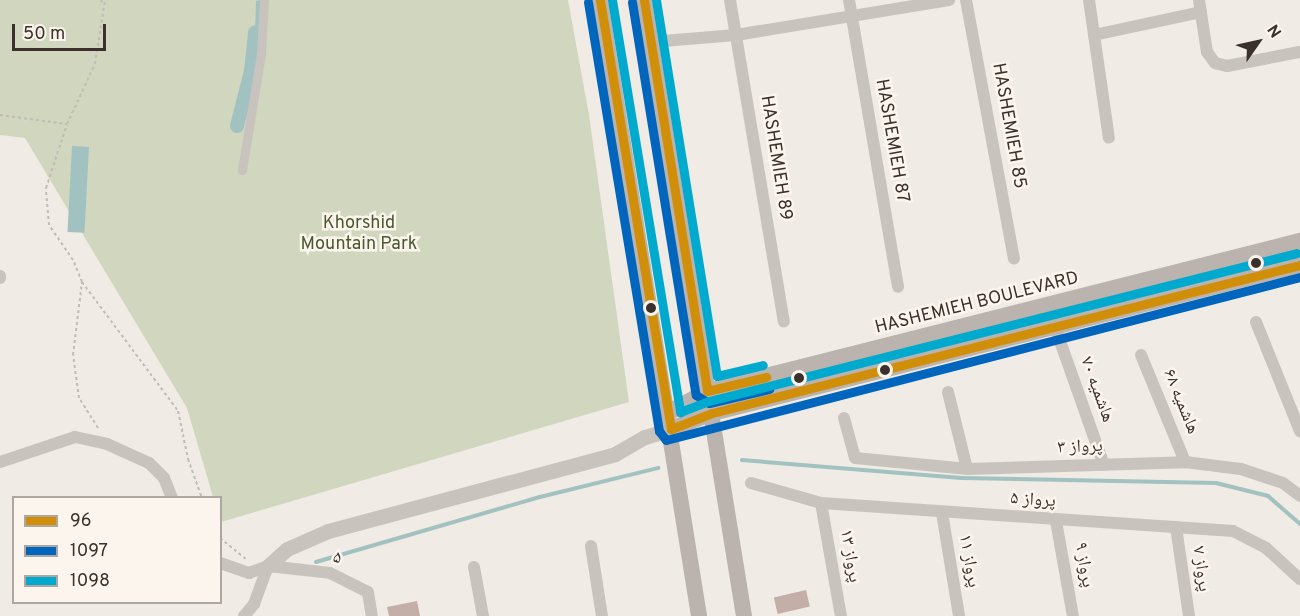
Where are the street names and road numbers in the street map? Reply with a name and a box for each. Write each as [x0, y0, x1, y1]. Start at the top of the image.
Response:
street label: HASHEMIEH 85 [986, 62, 1030, 190]
street label: HASHEMIEH 87 [869, 77, 913, 205]
street label: HASHEMIEH 89 [754, 94, 796, 222]
street label: HASHEMIEH BOULEVARD [873, 268, 1081, 340]
street label: هاشمیه ۷۰ [1074, 354, 1118, 426]
street label: هاشمیه ۶۸ [1157, 366, 1203, 438]
street label: پرواز ۳ [1057, 436, 1103, 460]
street label: پرواز ۵ [1010, 489, 1056, 513]
street label: پرواز ۱۳ [834, 528, 864, 584]
street label: پرواز ۱۱ [953, 533, 983, 589]
street label: پرواز ۹ [1068, 541, 1098, 589]
street label: پرواز ۷ [1186, 545, 1214, 593]
street label: ۵ [330, 547, 344, 571]

